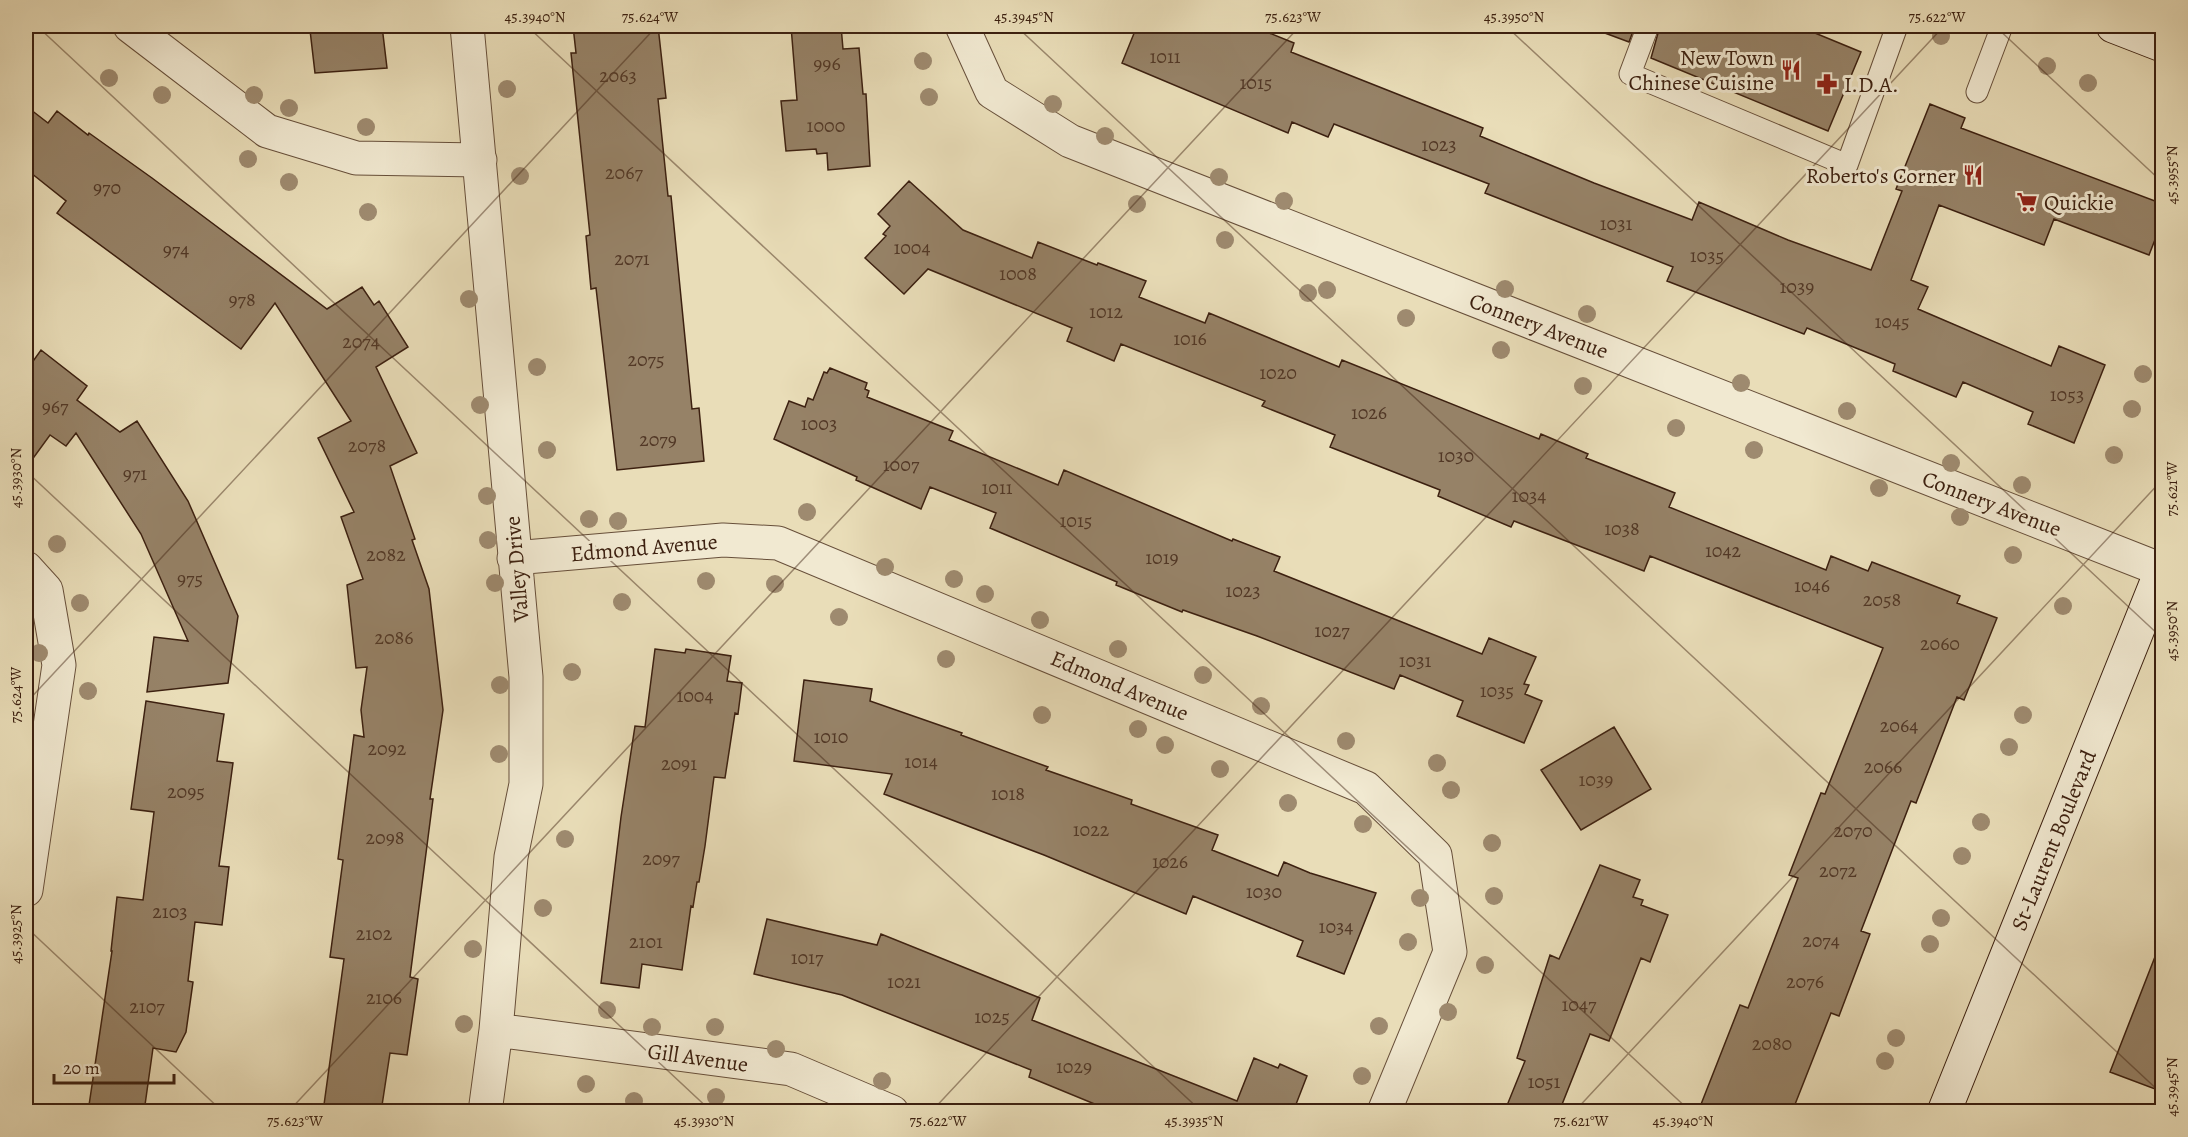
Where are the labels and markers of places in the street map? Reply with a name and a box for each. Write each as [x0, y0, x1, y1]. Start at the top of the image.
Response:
place label: New Town Chinese Cuisine [1628, 43, 1774, 98]
restaurant icon: New Town Chinese Cuisine [1779, 58, 1803, 82]
place label: I.D.A. [1844, 70, 1899, 100]
pharmacy icon: I.D.A. [1815, 72, 1839, 96]
place label: Roberto's Corner [1806, 161, 1956, 191]
restaurant icon: Roberto's Corner [1961, 163, 1985, 187]
place label: Quickie [2044, 188, 2114, 218]
supermarket icon: Quickie [2015, 190, 2039, 214]

